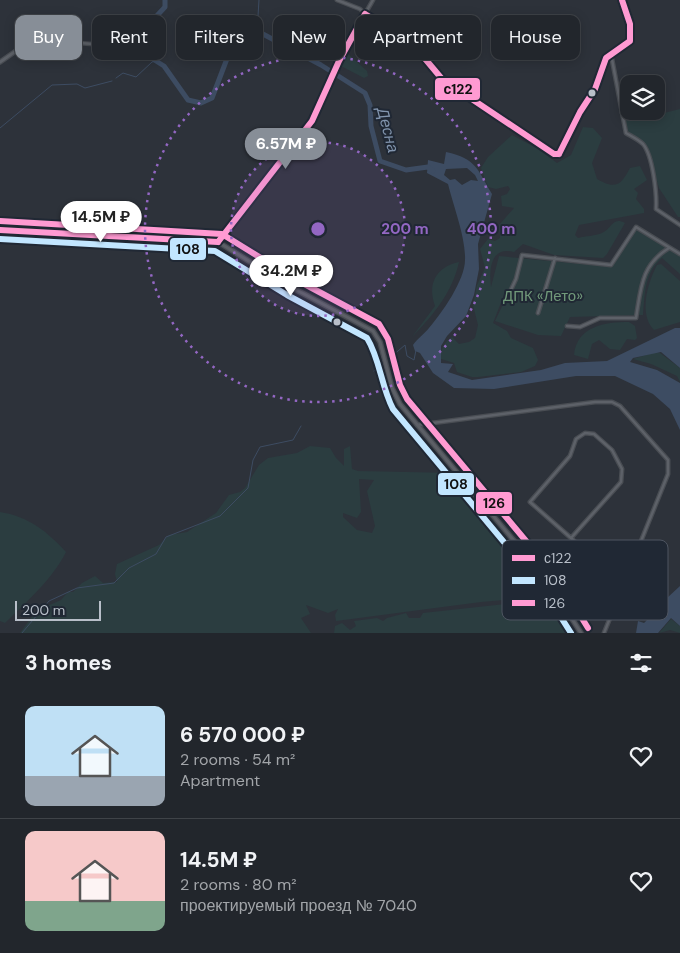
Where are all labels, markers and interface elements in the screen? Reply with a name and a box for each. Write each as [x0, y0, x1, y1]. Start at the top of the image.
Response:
chip: Buy [15, 15, 82, 60]
chip: Rent [92, 15, 166, 60]
chip: Filters [176, 15, 263, 60]
chip: New [273, 15, 345, 60]
chip: Apartment [355, 15, 481, 60]
chip: House [491, 15, 580, 60]
map controls [620, 75, 665, 120]
button: layers [620, 75, 665, 120]
line badge: с122 [434, 77, 481, 101]
text: с122 [443, 80, 473, 98]
unlabelled marker [587, 88, 597, 98]
water label: Десна [371, 103, 404, 155]
pin: 6.57M ₽ [240, 128, 332, 170]
text: 6.57M ₽ [256, 133, 316, 154]
pin: 14.5M ₽ [55, 200, 147, 243]
text: 14.5M ₽ [72, 206, 130, 227]
text: 200 m [381, 219, 429, 239]
text: 400 m [467, 219, 515, 239]
centre of rings [309, 220, 327, 238]
line badge: 108 [169, 237, 207, 261]
text: 108 [176, 240, 200, 258]
pin: 34.2M ₽ [245, 254, 337, 297]
text: 34.2M ₽ [260, 260, 322, 281]
park label: ДПК «Лето» [503, 286, 583, 306]
unlabelled marker [332, 317, 342, 327]
line badge: 108 [437, 472, 475, 496]
text: 108 [444, 475, 468, 493]
line badge: 126 [475, 491, 513, 515]
text: 126 [483, 494, 505, 512]
legend [502, 540, 668, 620]
text: с122 [544, 549, 572, 567]
text: 108 [544, 571, 566, 589]
text: 126 [544, 594, 565, 612]
scale bar [15, 598, 101, 621]
text: 200 m [22, 601, 65, 619]
text: 3 homes [25, 649, 112, 677]
icon: filters [627, 649, 655, 677]
text: 6 570 000 ₽ [180, 721, 305, 749]
icon: home [65, 726, 125, 786]
icon: heart [627, 742, 655, 770]
text: 2 rooms · 54 m² [180, 749, 295, 770]
text: Apartment [180, 770, 260, 791]
text: 14.5M ₽ [180, 846, 257, 874]
icon: home [65, 851, 125, 911]
icon: heart [627, 867, 655, 895]
text: 2 rooms · 80 m² [180, 874, 297, 895]
text: проектируемый проезд № 7040 [180, 895, 417, 916]

